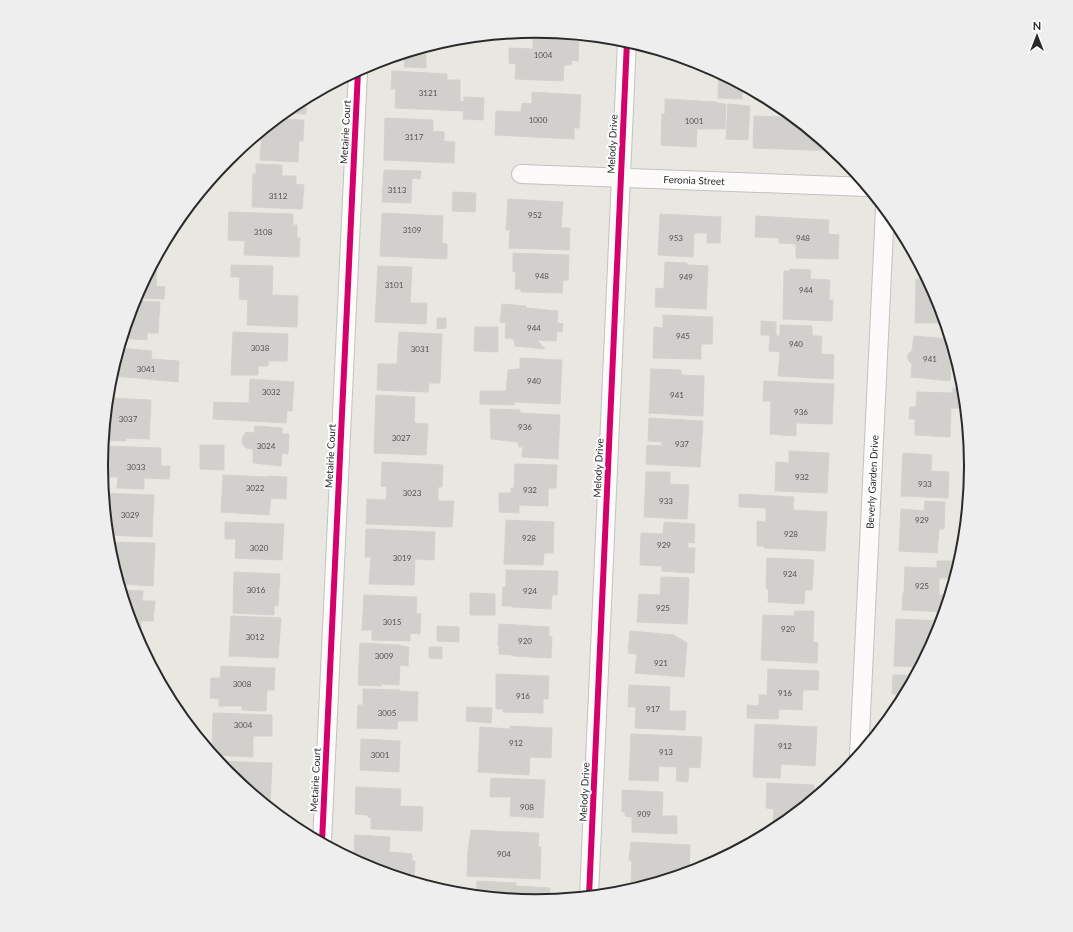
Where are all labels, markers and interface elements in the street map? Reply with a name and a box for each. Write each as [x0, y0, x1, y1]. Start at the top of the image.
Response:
north arrow [1017, 16, 1057, 56]
text: N [1033, 19, 1041, 32]
house number: 1004 [534, 50, 553, 60]
house number: 3121 [419, 88, 438, 98]
street label: Metairie Court [337, 99, 353, 164]
street label: Melody Drive [604, 114, 620, 174]
house number: 1000 [529, 115, 548, 125]
house number: 1001 [685, 116, 704, 126]
house number: 3117 [405, 132, 424, 142]
street label: Feronia Street [663, 173, 725, 187]
house number: 3113 [388, 185, 407, 195]
house number: 3112 [269, 191, 288, 201]
house number: 952 [528, 210, 542, 220]
house number: 3109 [403, 225, 422, 235]
house number: 3108 [254, 227, 273, 237]
house number: 953 [669, 233, 683, 243]
house number: 948 [796, 233, 810, 243]
house number: 948 [535, 271, 549, 281]
house number: 949 [679, 272, 693, 282]
house number: 3101 [385, 280, 404, 290]
house number: 944 [799, 285, 813, 295]
house number: 944 [527, 323, 541, 333]
house number: 945 [676, 331, 690, 341]
house number: 940 [789, 339, 803, 349]
house number: 3038 [251, 343, 270, 353]
house number: 3031 [411, 344, 430, 354]
house number: 941 [923, 354, 937, 364]
house number: 3041 [137, 364, 156, 374]
house number: 940 [527, 376, 541, 386]
house number: 3032 [262, 387, 281, 397]
house number: 941 [670, 390, 684, 400]
house number: 936 [794, 407, 808, 417]
house number: 3037 [119, 414, 138, 424]
house number: 936 [518, 422, 532, 432]
street label: Metairie Court [322, 423, 338, 488]
house number: 3027 [392, 433, 411, 443]
street label: Beverly Garden Drive [864, 435, 880, 529]
street label: Melody Drive [590, 438, 606, 498]
house number: 937 [675, 439, 689, 449]
house number: 3024 [257, 441, 276, 451]
house number: 3033 [127, 462, 146, 472]
house number: 932 [795, 472, 809, 482]
house number: 933 [918, 479, 932, 489]
house number: 3022 [246, 483, 265, 493]
house number: 932 [523, 485, 537, 495]
house number: 3023 [403, 488, 422, 498]
house number: 933 [659, 496, 673, 506]
house number: 3029 [121, 510, 140, 520]
house number: 929 [915, 515, 929, 525]
house number: 928 [784, 529, 798, 539]
house number: 928 [522, 533, 536, 543]
house number: 929 [657, 540, 671, 550]
house number: 3020 [250, 543, 269, 553]
house number: 3019 [393, 553, 412, 563]
house number: 924 [783, 569, 797, 579]
house number: 925 [915, 581, 929, 591]
house number: 3016 [247, 585, 266, 595]
house number: 924 [523, 586, 537, 596]
house number: 925 [656, 603, 670, 613]
house number: 3015 [383, 617, 402, 627]
house number: 920 [781, 624, 795, 634]
house number: 3012 [246, 632, 265, 642]
house number: 920 [518, 636, 532, 646]
house number: 3009 [375, 651, 394, 661]
house number: 921 [654, 658, 668, 668]
house number: 3008 [233, 679, 252, 689]
house number: 916 [778, 688, 792, 698]
house number: 916 [516, 691, 530, 701]
house number: 917 [646, 704, 660, 714]
house number: 3005 [378, 708, 397, 718]
house number: 3004 [234, 720, 253, 730]
house number: 912 [509, 738, 523, 748]
house number: 912 [778, 741, 792, 751]
street label: Metairie Court [307, 747, 323, 812]
house number: 913 [659, 747, 673, 757]
house number: 3001 [371, 750, 390, 760]
street label: Melody Drive [576, 762, 592, 822]
house number: 908 [520, 802, 534, 812]
house number: 909 [637, 809, 651, 819]
house number: 904 [497, 849, 511, 859]

